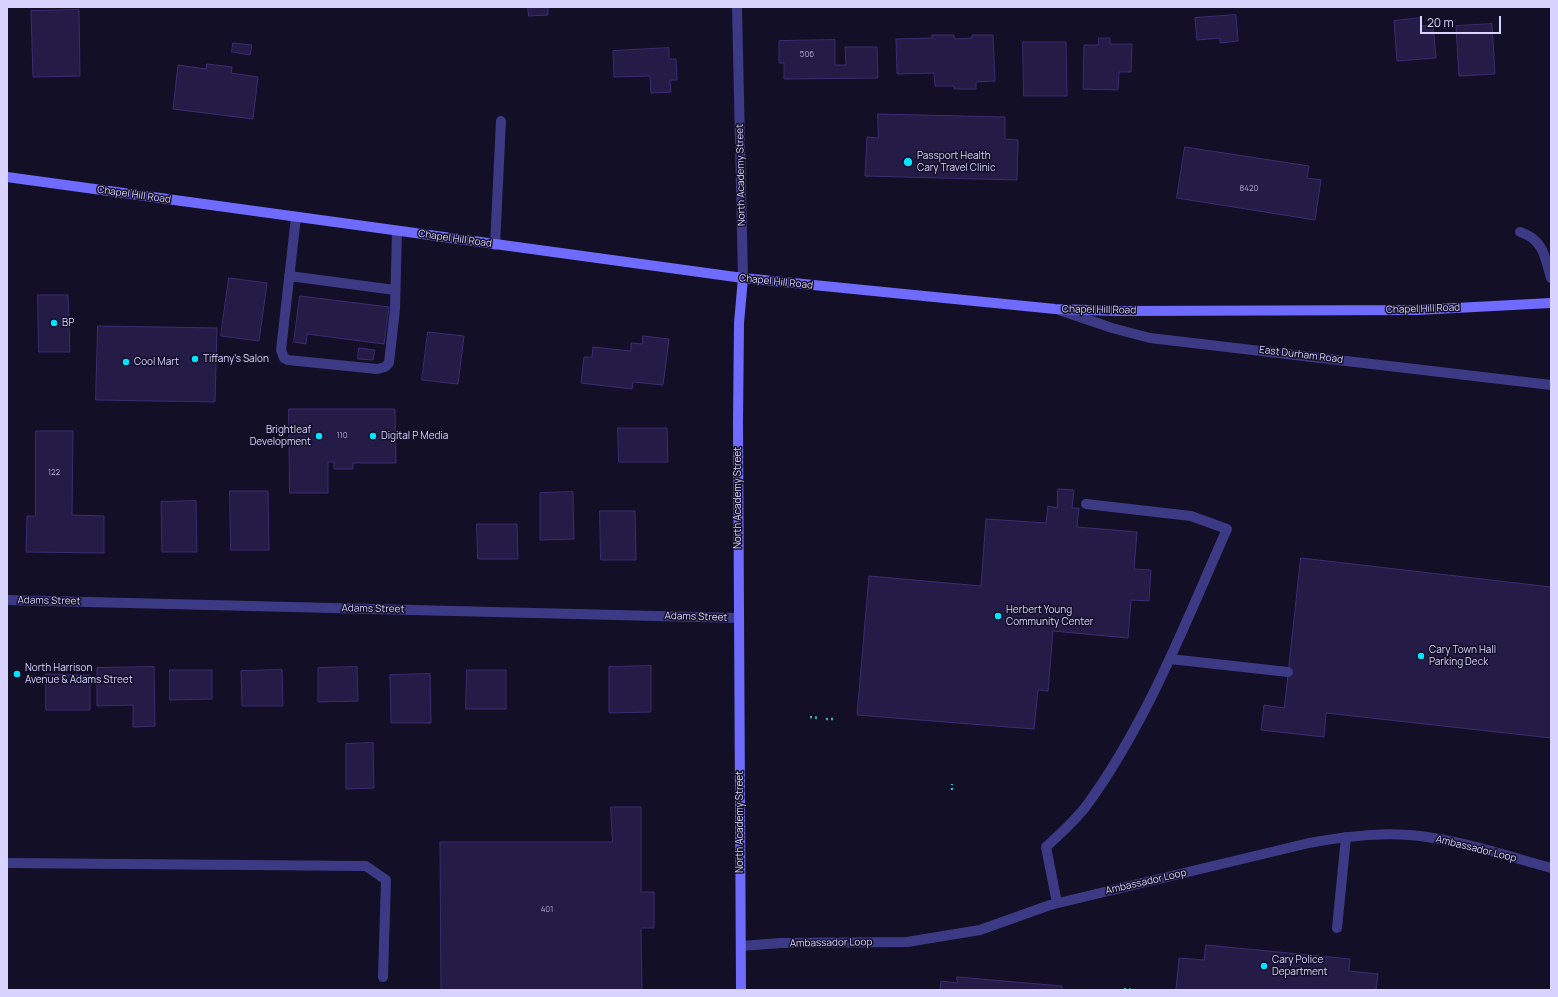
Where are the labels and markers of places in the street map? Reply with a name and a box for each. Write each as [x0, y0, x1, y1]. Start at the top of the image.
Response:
place label: Passport Health Cary Travel Clinic [917, 150, 995, 174]
marker: Passport Health Cary Travel Clinic [902, 156, 914, 168]
place label: BP [62, 317, 74, 329]
marker: BP [49, 318, 59, 328]
place label: Tiffany's Salon [203, 353, 269, 365]
marker: Tiffany's Salon [190, 354, 200, 364]
place label: Cool Mart [134, 356, 179, 368]
marker: Cool Mart [121, 357, 131, 367]
place label: Brightleaf Development [250, 424, 311, 448]
place label: Digital P Media [381, 430, 448, 442]
marker: Brightleaf Development [314, 431, 324, 441]
marker: Digital P Media [368, 431, 378, 441]
place label: Herbert Young Community Center [1006, 604, 1093, 628]
marker: Herbert Young Community Center [993, 611, 1003, 621]
place label: Cary Town Hall Parking Deck [1429, 644, 1496, 668]
marker: Cary Town Hall Parking Deck [1416, 651, 1426, 661]
place label: North Harrison Avenue & Adams Street [25, 662, 133, 686]
marker: North Harrison Avenue & Adams Street [12, 669, 22, 679]
place label: Cary Police Department [1272, 954, 1328, 978]
marker: Cary Police Department [1259, 961, 1269, 971]

